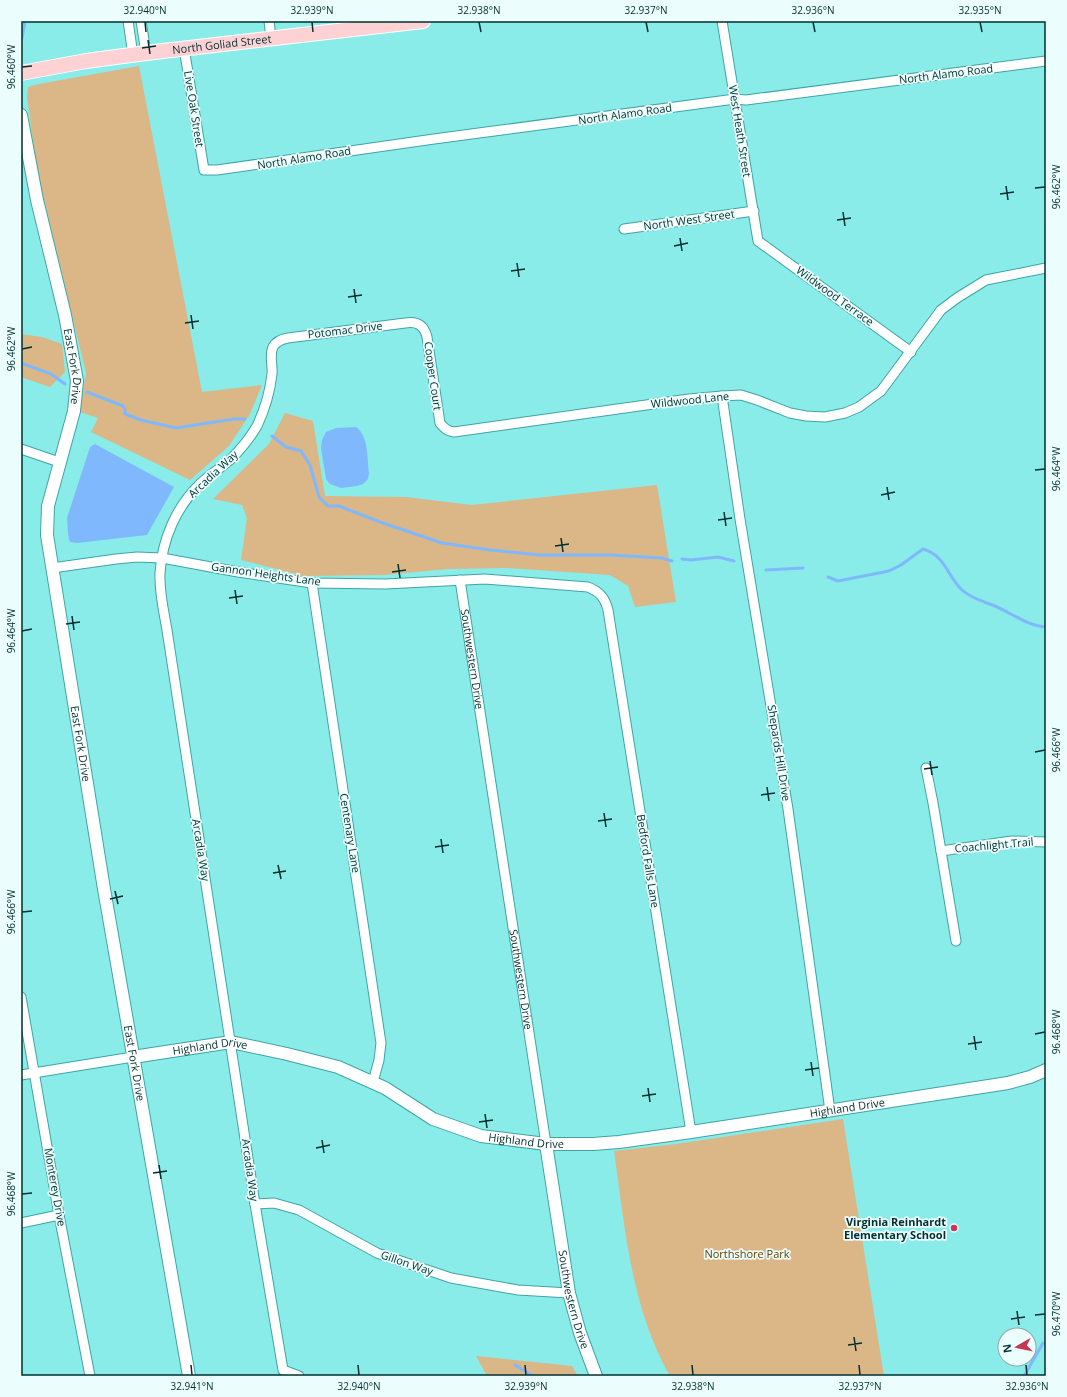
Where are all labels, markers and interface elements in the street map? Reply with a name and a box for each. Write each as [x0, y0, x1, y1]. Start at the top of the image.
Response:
text: 32.940°N [123, 3, 167, 17]
text: 32.939°N [290, 3, 334, 17]
text: 32.938°N [457, 3, 501, 17]
text: 32.937°N [624, 3, 668, 17]
text: 32.936°N [791, 3, 835, 17]
text: 32.935°N [958, 3, 1002, 17]
street label: North Goliad Street [171, 31, 272, 57]
text: 96.460°W [4, 44, 18, 89]
street label: North Alamo Road [898, 60, 994, 87]
street label: Live Oak Street [181, 70, 208, 148]
street label: West Heath Street [726, 84, 755, 178]
street label: North Alamo Road [577, 99, 673, 128]
street label: North Alamo Road [256, 143, 352, 172]
text: 96.462°W [1049, 164, 1063, 209]
street label: North West Street [642, 206, 736, 233]
street label: Wildwood Terrace [793, 262, 877, 329]
street label: Potomac Drive [307, 317, 383, 342]
text: 96.462°W [4, 326, 18, 371]
street label: East Fork Drive [61, 327, 85, 405]
street label: Cooper Court [421, 341, 446, 411]
street label: Wildwood Lane [650, 388, 730, 411]
street label: Arcadia Way [184, 446, 241, 501]
text: 96.464°W [1049, 446, 1063, 491]
street label: Gannon Heights Lane [210, 558, 322, 589]
text: 96.464°W [4, 608, 18, 653]
street label: Southwestern Drive [458, 608, 488, 710]
street label: Shepards Hill Drive [764, 704, 795, 802]
street label: East Fork Drive [68, 705, 95, 783]
text: 96.466°W [1049, 727, 1063, 772]
street label: Centenary Lane [337, 792, 364, 874]
street label: Bedford Falls Lane [634, 813, 663, 909]
street label: Arcadia Way [189, 818, 214, 883]
street label: Coachlight Trail [954, 834, 1034, 855]
text: 96.466°W [4, 889, 18, 934]
street label: Southwestern Drive [506, 928, 536, 1030]
text: 96.468°W [1049, 1009, 1063, 1054]
street label: East Fork Drive [121, 1024, 149, 1102]
street label: Highland Drive [171, 1034, 249, 1058]
street label: Highland Drive [809, 1094, 886, 1121]
street label: Highland Drive [488, 1129, 564, 1151]
street label: Arcadia Way [239, 1138, 262, 1203]
street label: Monterey Drive [41, 1147, 70, 1227]
text: 96.468°W [4, 1171, 18, 1216]
place label: Virginia Reinhardt Elementary School [844, 1214, 946, 1242]
marker: Virginia Reinhardt Elementary School [949, 1223, 959, 1233]
park label: Northshore Park [704, 1246, 790, 1261]
street label: Gillon Way [379, 1247, 436, 1279]
street label: Southwestern Drive [555, 1249, 593, 1351]
text: 96.470°W [1049, 1291, 1063, 1336]
north arrow [997, 1327, 1037, 1367]
text: N [999, 1343, 1015, 1354]
text: 32.941°N [170, 1379, 214, 1393]
text: 32.940°N [337, 1379, 381, 1393]
text: 32.939°N [504, 1379, 548, 1393]
text: 32.938°N [671, 1379, 715, 1393]
text: 32.937°N [838, 1379, 882, 1393]
text: 32.936°N [1005, 1379, 1049, 1393]

